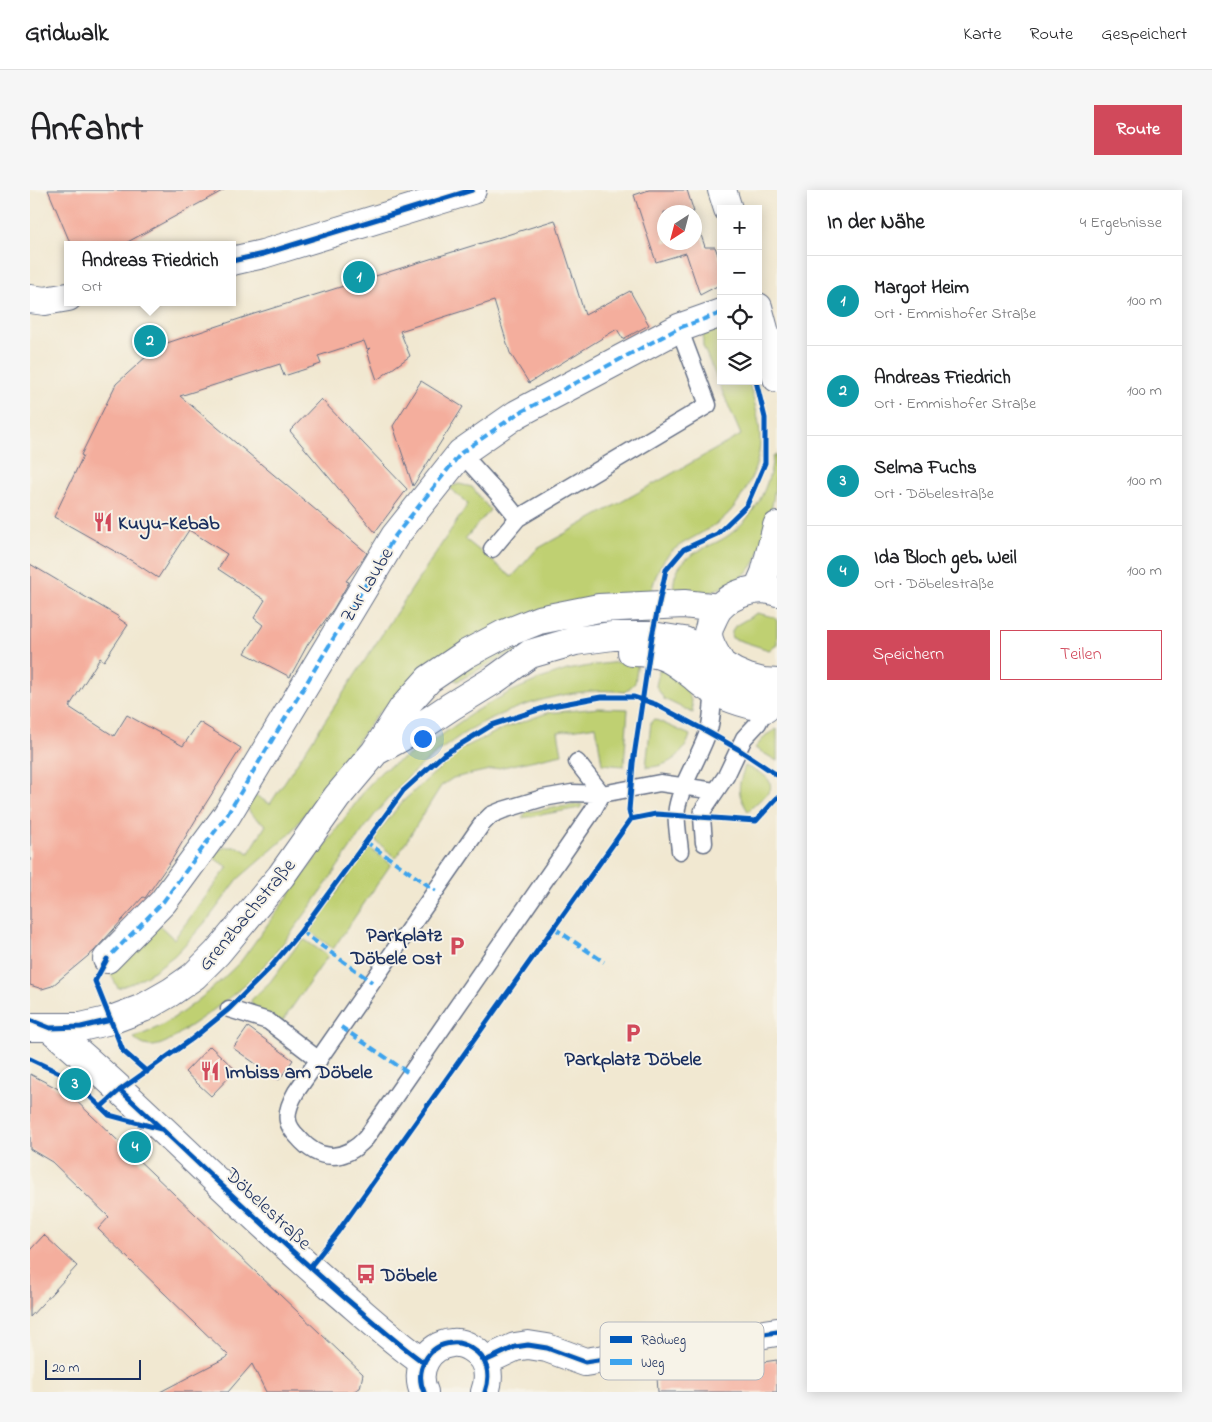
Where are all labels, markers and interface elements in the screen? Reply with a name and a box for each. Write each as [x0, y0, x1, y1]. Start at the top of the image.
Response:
text: Gridwalk [25, 17, 109, 52]
text: Karte [963, 22, 1001, 48]
text: Route [1029, 22, 1073, 48]
text: Gespeichert [1101, 22, 1187, 48]
text: Anfahrt [30, 105, 143, 156]
button: Route [1094, 105, 1182, 155]
north arrow [657, 205, 702, 250]
map controls [717, 205, 762, 385]
button: + [717, 205, 762, 250]
text: In der Nähe [827, 208, 925, 238]
text: 4 Ergebnisse [1080, 211, 1162, 235]
popup [64, 241, 236, 306]
text: Andreas Friedrich [82, 248, 218, 275]
button: − [717, 250, 762, 295]
pin: 1 [343, 258, 375, 296]
text: Ort [82, 275, 102, 299]
text: Margot Heim [874, 275, 969, 302]
text: 1 [840, 289, 846, 313]
text: 100 m [1127, 289, 1162, 313]
button: locate [717, 295, 762, 340]
text: Ort · Emmishofer Straße [874, 302, 1036, 326]
pin: 2 [134, 322, 166, 360]
button: layers [717, 340, 762, 385]
text: Andreas Friedrich [874, 365, 1011, 392]
text: 2 [839, 379, 847, 403]
text: 100 m [1127, 379, 1162, 403]
text: Ort · Emmishofer Straße [874, 392, 1036, 416]
text: Selma Fuchs [874, 455, 977, 482]
text: 3 [840, 469, 846, 493]
text: 100 m [1127, 469, 1162, 493]
text: Ort · Döbelestraße [874, 482, 994, 506]
place label: Kuyu-Kebab [118, 510, 220, 540]
restaurant icon: Kuyu-Kebab [92, 511, 114, 533]
street label: Zur Laube [334, 542, 402, 628]
text: Ida Bloch geb. Weil [874, 545, 1017, 572]
text: 4 [840, 559, 846, 583]
text: 100 m [1127, 559, 1162, 583]
text: Ort · Döbelestraße [874, 572, 994, 596]
button: Speichern [827, 630, 990, 680]
button: Teilen [1000, 630, 1162, 680]
your location [410, 726, 436, 752]
street label: Grenzbachstraße [192, 853, 304, 978]
place label: Parkplatz Döbele Ost [350, 922, 443, 974]
parking icon: Parkplatz Döbele Ost [446, 935, 468, 957]
parking icon: Parkplatz Döbele [622, 1022, 644, 1044]
place label: Parkplatz Döbele [565, 1046, 703, 1075]
place label: Imbiss am Döbele [225, 1059, 373, 1088]
restaurant icon: Imbiss am Döbele [199, 1060, 221, 1082]
pin: 3 [59, 1065, 91, 1103]
pin: 4 [119, 1128, 151, 1166]
street label: Döbelestraße [217, 1161, 317, 1258]
place label: Döbele [380, 1262, 438, 1291]
bus stop icon: Döbele [355, 1263, 377, 1285]
legend [600, 1322, 764, 1380]
text: Radweg [641, 1330, 686, 1352]
text: Weg [641, 1353, 664, 1375]
scale bar [45, 1357, 141, 1380]
text: 20 m [52, 1358, 79, 1379]

